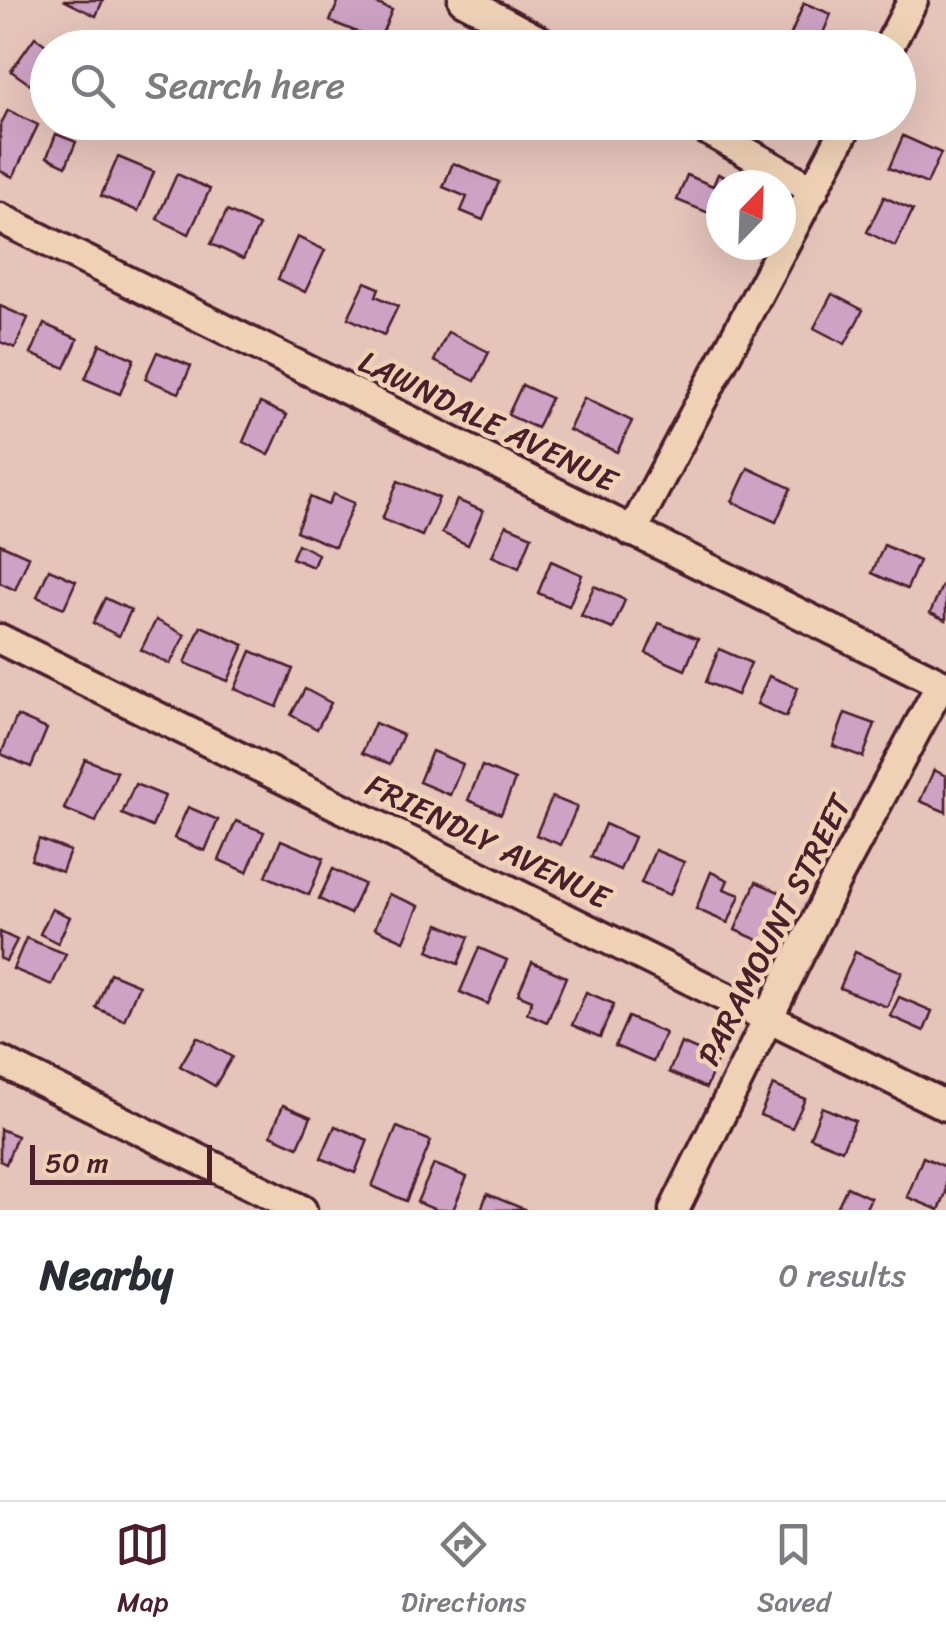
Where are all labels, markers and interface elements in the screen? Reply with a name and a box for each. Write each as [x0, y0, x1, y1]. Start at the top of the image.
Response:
search box [30, 30, 916, 140]
text: Search here [145, 52, 345, 119]
icon: search [65, 58, 120, 113]
north arrow [706, 170, 796, 260]
street label: LAWNDALE AVENUE [348, 334, 629, 510]
street label: FRIENDLY AVENUE [356, 757, 622, 926]
street label: PARAMOUNT STREET [681, 782, 869, 1076]
text: 50 m [45, 1138, 109, 1187]
scale bar [30, 1140, 212, 1184]
text: Nearby [40, 1238, 173, 1312]
text: 0 results [778, 1247, 906, 1304]
tab: Map [115, 1517, 170, 1626]
tab: Directions [401, 1517, 526, 1626]
tab: Saved [757, 1517, 831, 1626]

